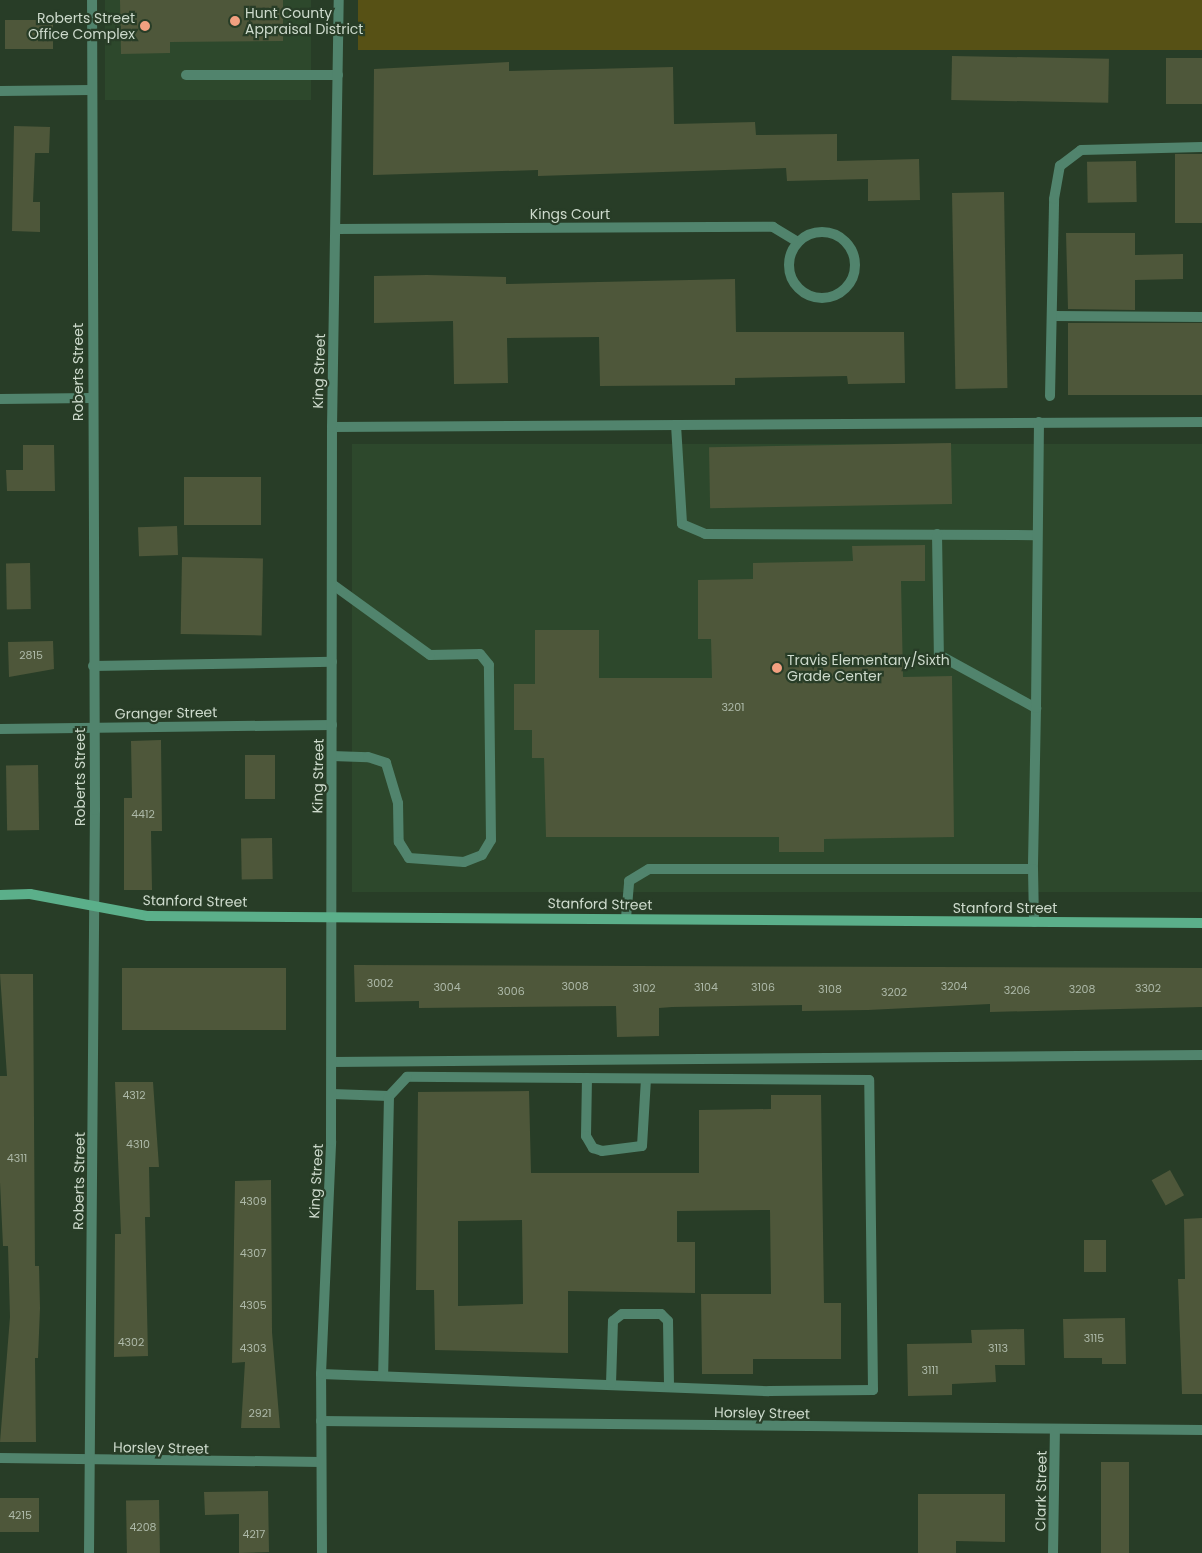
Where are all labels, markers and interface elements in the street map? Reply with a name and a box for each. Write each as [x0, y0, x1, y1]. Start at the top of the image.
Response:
place label: Hunt County Appraisal District [245, 5, 363, 38]
place label: Roberts Street Office Complex [28, 10, 135, 42]
marker: Hunt County Appraisal District [229, 15, 241, 27]
marker: Roberts Street Office Complex [139, 20, 151, 32]
street label: Kings Court [530, 206, 610, 222]
street label: Roberts Street [70, 323, 86, 421]
street label: King Street [309, 333, 329, 409]
house number: 2815 [19, 648, 43, 662]
place label: Travis Elementary/Sixth Grade Center [787, 652, 950, 684]
marker: Travis Elementary/Sixth Grade Center [771, 662, 783, 674]
house number: 3201 [721, 700, 745, 714]
street label: Granger Street [115, 704, 217, 722]
street label: Roberts Street [72, 728, 88, 826]
street label: King Street [309, 738, 327, 814]
house number: 4412 [131, 807, 155, 821]
street label: Stanford Street [143, 892, 247, 910]
street label: Stanford Street [548, 895, 652, 913]
street label: Stanford Street [953, 900, 1057, 916]
house number: 3002 [367, 976, 393, 990]
house number: 3008 [561, 979, 589, 993]
house number: 3204 [941, 979, 967, 993]
house number: 3004 [433, 980, 461, 994]
house number: 3104 [694, 980, 718, 994]
house number: 3106 [751, 980, 775, 994]
house number: 3102 [632, 981, 656, 995]
house number: 3302 [1135, 981, 1161, 995]
house number: 3108 [818, 982, 842, 996]
house number: 3208 [1069, 982, 1095, 996]
house number: 3206 [1004, 983, 1030, 997]
house number: 3006 [497, 984, 525, 998]
house number: 3202 [881, 985, 907, 999]
house number: 4312 [122, 1088, 146, 1102]
street label: Roberts Street [70, 1132, 88, 1230]
house number: 4310 [126, 1137, 150, 1151]
street label: King Street [306, 1143, 326, 1219]
house number: 4311 [7, 1151, 27, 1165]
house number: 4309 [239, 1194, 267, 1208]
house number: 4307 [240, 1246, 266, 1260]
house number: 4305 [239, 1298, 267, 1312]
house number: 3115 [1084, 1331, 1104, 1345]
house number: 4302 [118, 1335, 144, 1349]
house number: 4303 [240, 1341, 266, 1355]
house number: 3113 [988, 1341, 1008, 1355]
house number: 3111 [921, 1363, 939, 1377]
street label: Horsley Street [714, 1404, 810, 1422]
house number: 2921 [248, 1406, 272, 1420]
street label: Horsley Street [113, 1439, 209, 1457]
street label: Clark Street [1032, 1450, 1050, 1532]
house number: 4215 [8, 1508, 32, 1522]
house number: 4208 [129, 1520, 157, 1534]
house number: 4217 [243, 1527, 265, 1541]

